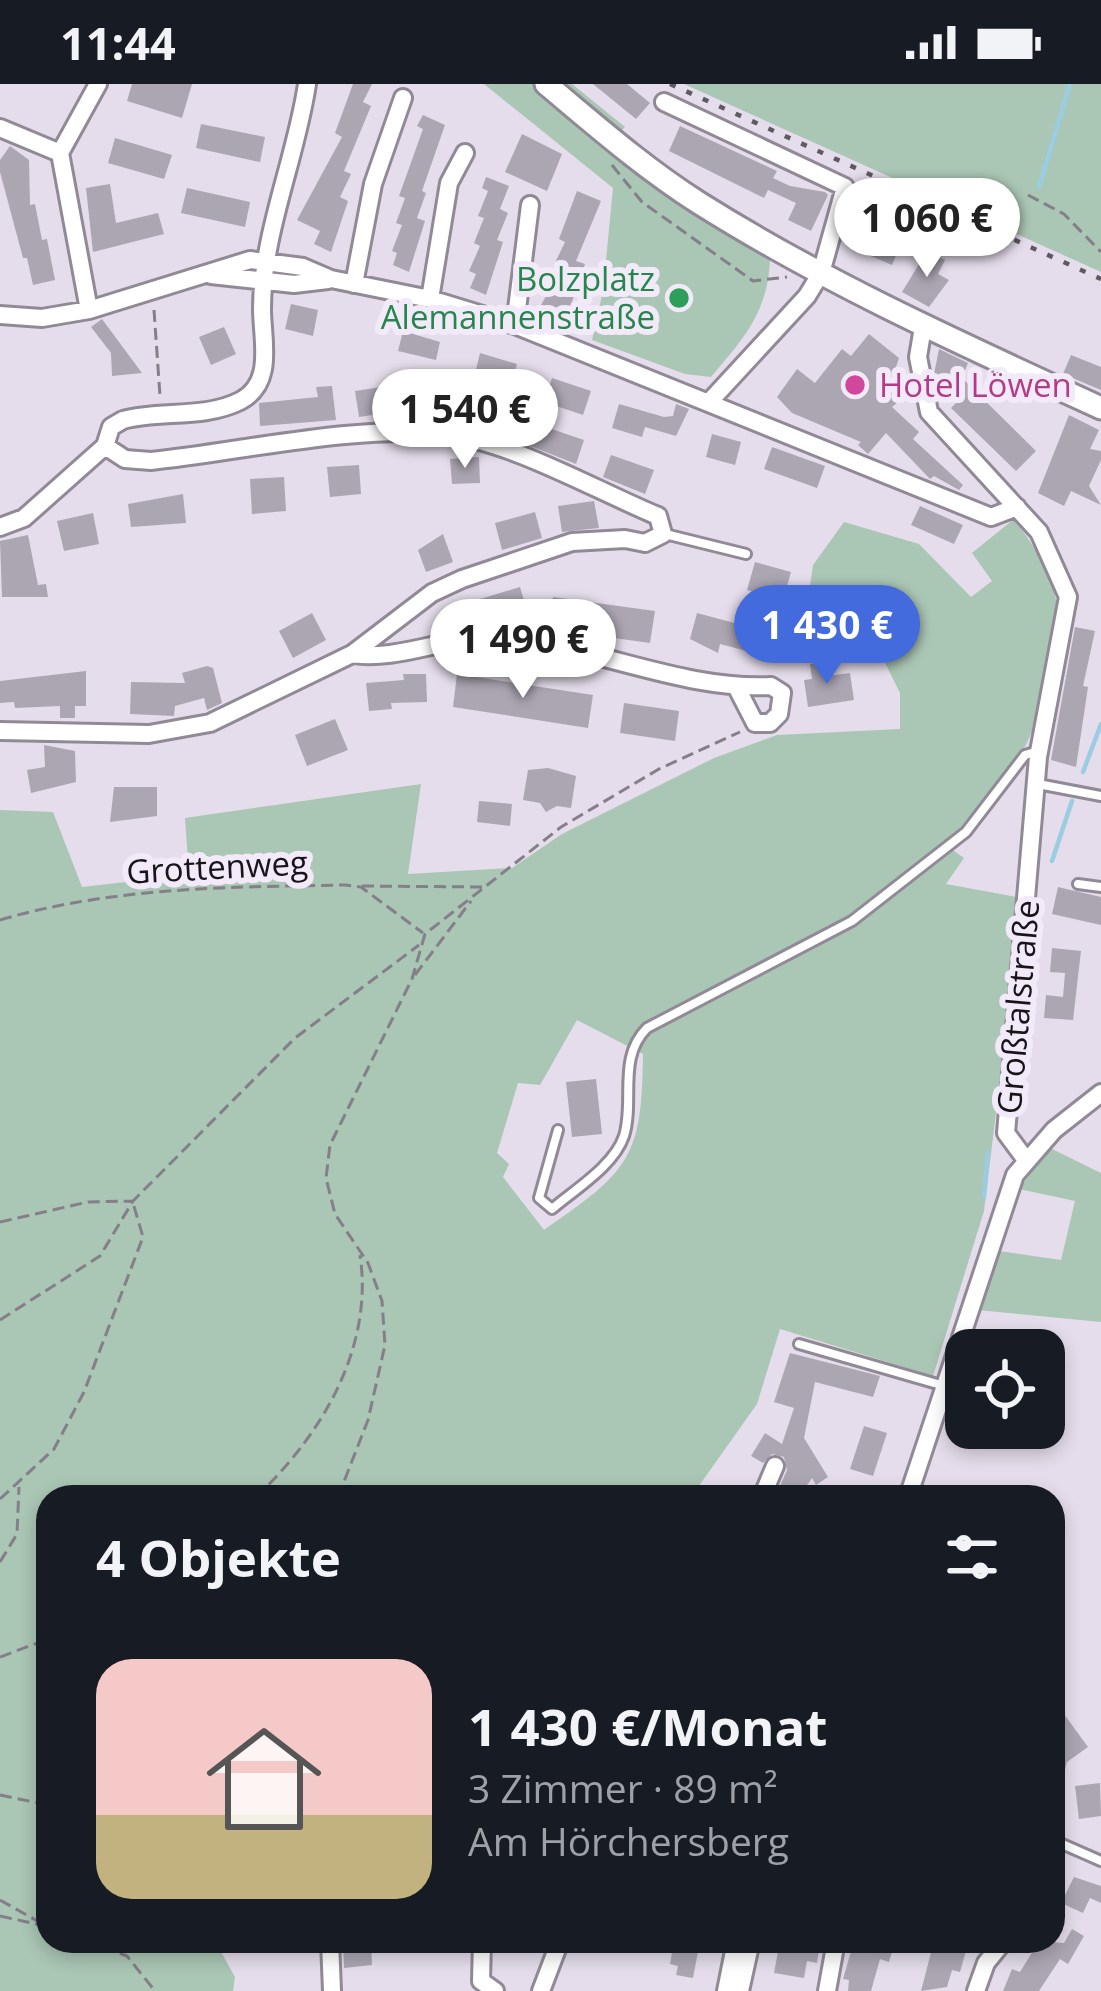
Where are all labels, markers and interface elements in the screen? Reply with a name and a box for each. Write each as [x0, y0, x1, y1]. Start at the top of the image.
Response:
text: 11:44 [60, 12, 176, 73]
pin: 1 060 € [816, 178, 1038, 280]
text: 1 060 € [861, 190, 993, 243]
place label: Bolzplatz Alemannenstraße [381, 256, 655, 339]
marker: Bolzplatz Alemannenstraße [666, 285, 692, 311]
place label: Hotel Löwen [879, 362, 1072, 407]
pin: 1 540 € [354, 369, 576, 471]
marker: Hotel Löwen [842, 372, 868, 398]
text: 1 540 € [399, 381, 531, 434]
pin: 1 430 € [716, 585, 938, 687]
text: 1 430 € [761, 597, 893, 650]
pin: 1 490 € [412, 599, 634, 701]
text: 1 490 € [457, 611, 589, 664]
street label: Grottenweg [125, 839, 309, 894]
street label: Großtalstraße [986, 898, 1049, 1116]
map controls [945, 1329, 1065, 1449]
button: locate [945, 1329, 1065, 1449]
text: 4 Objekte [96, 1522, 341, 1592]
icon: filters [939, 1524, 1005, 1590]
text: 1 430 €/Monat [468, 1691, 828, 1761]
icon: home [192, 1707, 336, 1851]
text: 3 Zimmer · 89 m² [468, 1761, 778, 1814]
text: Am Hörchersberg [468, 1814, 789, 1867]

